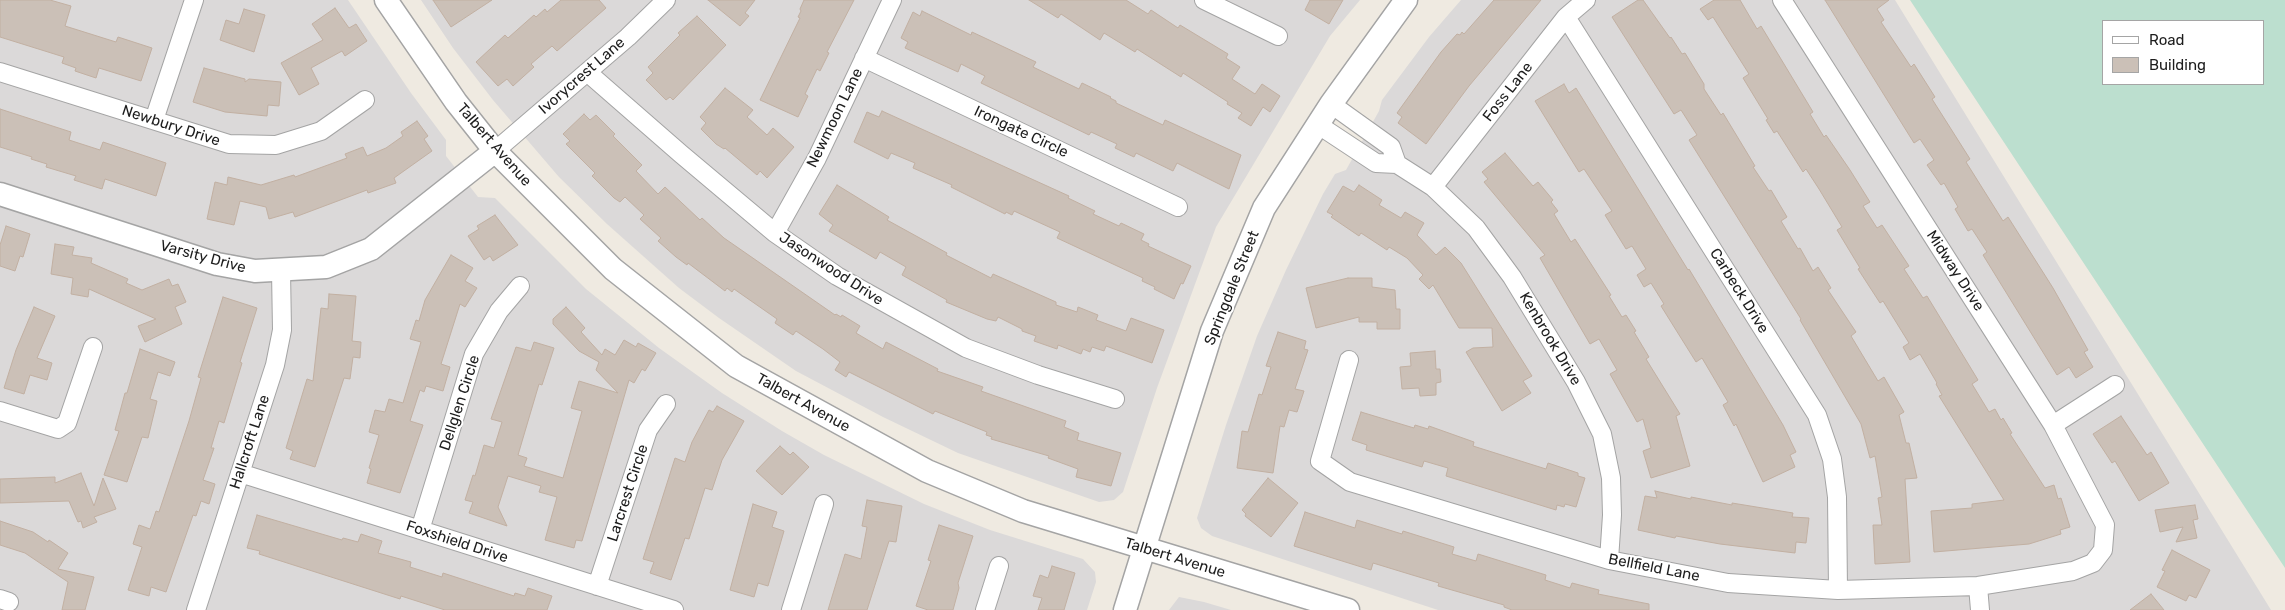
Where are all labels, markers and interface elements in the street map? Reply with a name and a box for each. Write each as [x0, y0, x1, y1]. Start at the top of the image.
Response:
legend [2102, 20, 2265, 85]
text: Road [2149, 31, 2185, 49]
street label: Ivorycrest Lane [535, 34, 629, 118]
text: Building [2149, 56, 2206, 74]
street label: Foss Lane [1479, 59, 1537, 125]
street label: Newmoon Lane [803, 65, 867, 171]
street label: Talbert Avenue [453, 100, 535, 190]
street label: Newbury Drive [120, 102, 222, 150]
street label: Irongate Circle [971, 102, 1071, 162]
street label: Midway Drive [1922, 227, 1988, 315]
street label: Springdale Street [1201, 228, 1263, 348]
street label: Jasonwood Drive [775, 229, 887, 309]
street label: Varsity Drive [158, 237, 248, 277]
street label: Carbeck Drive [1706, 245, 1772, 337]
street label: Kenbrook Drive [1515, 289, 1585, 389]
street label: Dellglen Circle [436, 353, 484, 453]
street label: Talbert Avenue [753, 370, 853, 436]
street label: Hallcroft Lane [226, 393, 274, 491]
street label: Larcrest Circle [604, 442, 652, 544]
street label: Foxshield Drive [404, 517, 510, 567]
street label: Talbert Avenue [1122, 534, 1228, 582]
street label: Bellfield Lane [1607, 550, 1701, 586]

